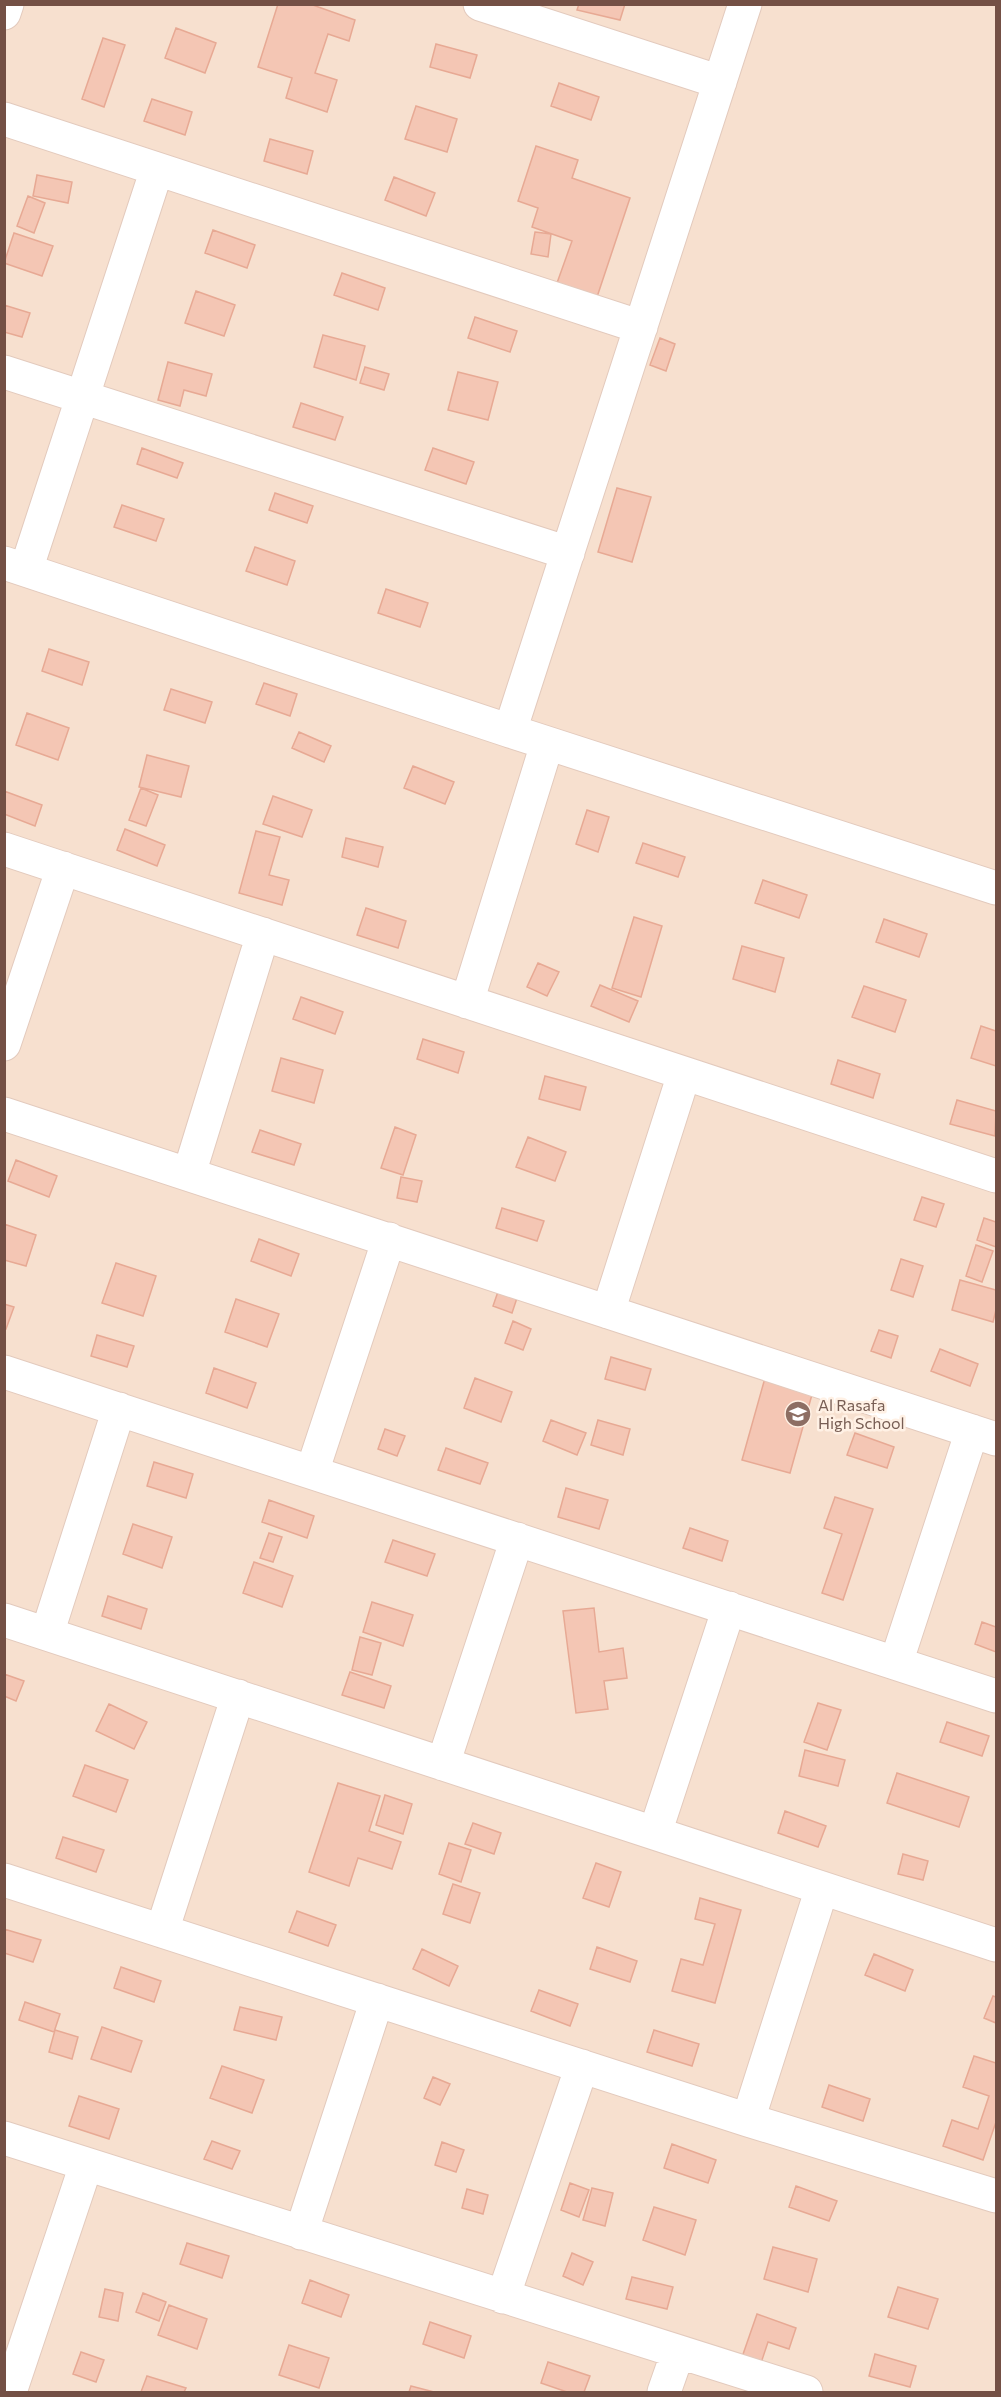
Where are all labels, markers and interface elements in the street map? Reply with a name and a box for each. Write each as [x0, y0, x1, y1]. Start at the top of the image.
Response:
place label: Al Rasafa High School [818, 1395, 905, 1432]
school or university icon: Al Rasafa High School [783, 1399, 813, 1429]

